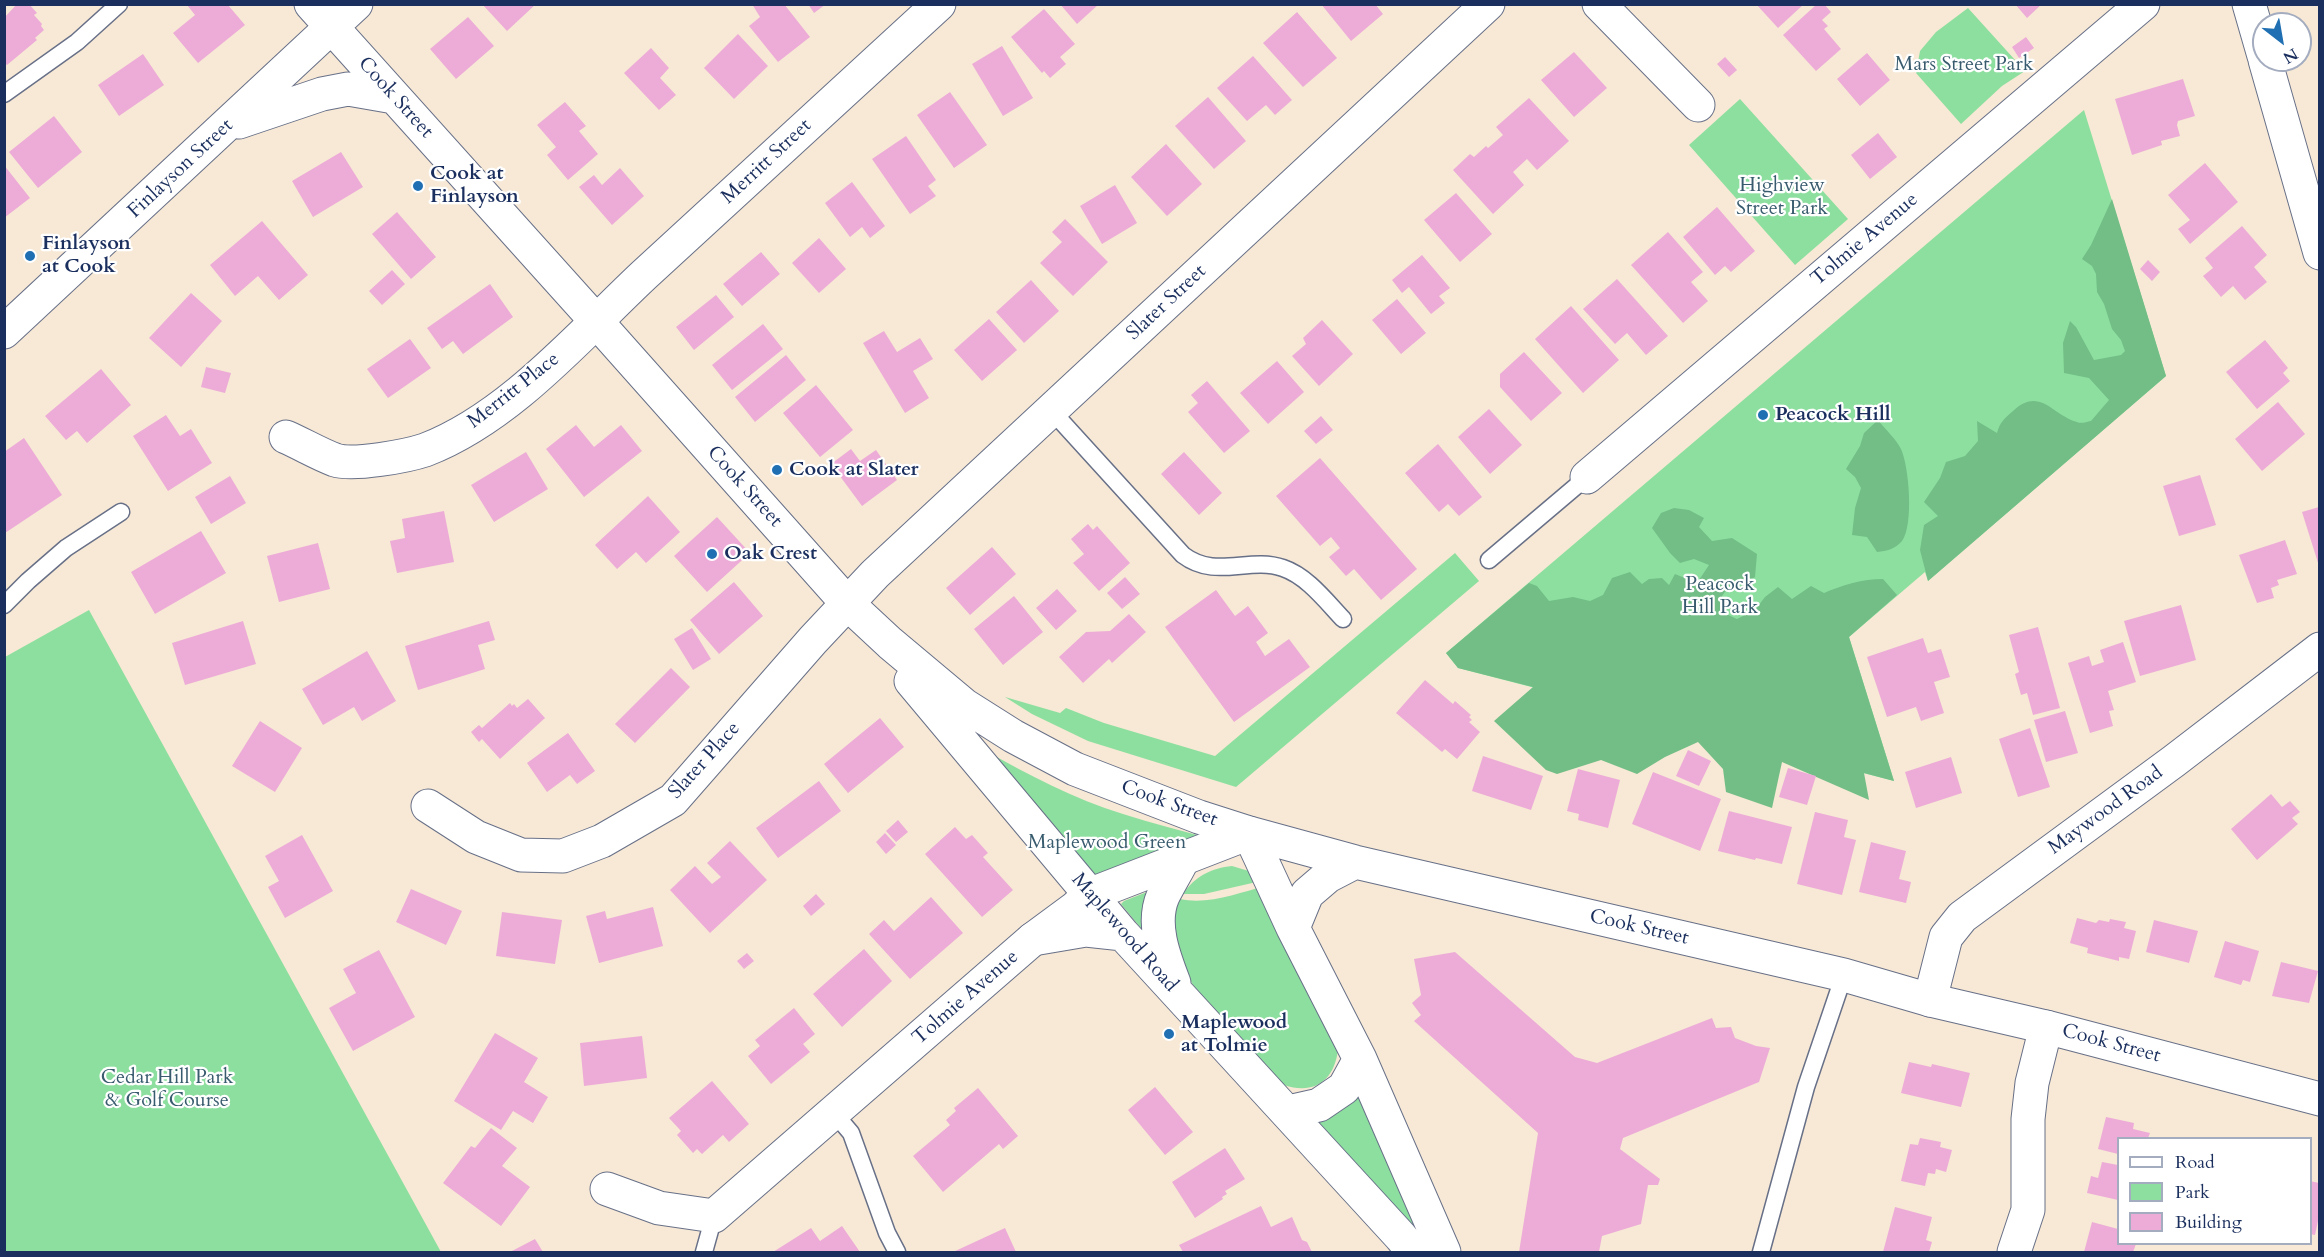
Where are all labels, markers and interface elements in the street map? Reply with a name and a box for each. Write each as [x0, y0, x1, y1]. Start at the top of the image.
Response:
north arrow [2252, 12, 2312, 72]
text: N [2279, 43, 2302, 69]
street label: Cook Street [352, 52, 438, 144]
park label: Mars Street Park [1895, 53, 2033, 77]
street label: Finlayson Street [123, 114, 239, 224]
street label: Merritt Street [717, 114, 817, 210]
place label: Cook at Finlayson [430, 162, 519, 209]
park label: Highview Street Park [1736, 174, 1828, 221]
marker: Cook at Finlayson [411, 179, 425, 193]
street label: Tolmie Avenue [1807, 188, 1923, 292]
place label: Finlayson at Cook [42, 232, 131, 279]
marker: Finlayson at Cook [23, 249, 37, 263]
street label: Slater Street [1122, 260, 1212, 346]
street label: Merritt Place [463, 348, 565, 434]
place label: Peacock Hill [1775, 403, 1891, 427]
marker: Peacock Hill [1756, 408, 1770, 422]
street label: Cook Street [701, 441, 787, 533]
place label: Cook at Slater [789, 458, 918, 482]
marker: Cook at Slater [770, 463, 784, 477]
place label: Oak Crest [724, 542, 817, 566]
marker: Oak Crest [705, 547, 719, 561]
park label: Peacock Hill Park [1682, 573, 1758, 620]
street label: Slater Place [664, 717, 746, 805]
street label: Maywood Road [2044, 761, 2168, 861]
street label: Cook Street [1117, 775, 1221, 833]
park label: Maplewood Green [1028, 831, 1186, 855]
street label: Maplewood Road [1066, 869, 1182, 997]
street label: Cook Street [1587, 905, 1691, 951]
street label: Tolmie Avenue [908, 946, 1024, 1050]
place label: Maplewood at Tolmie [1181, 1011, 1287, 1058]
street label: Cook Street [2059, 1019, 2163, 1069]
marker: Maplewood at Tolmie [1162, 1027, 1176, 1041]
park label: Cedar Hill Park & Golf Course [101, 1066, 233, 1113]
legend [2117, 1137, 2312, 1245]
text: Road [2175, 1150, 2215, 1175]
text: Park [2175, 1180, 2210, 1205]
text: Building [2175, 1210, 2242, 1235]

